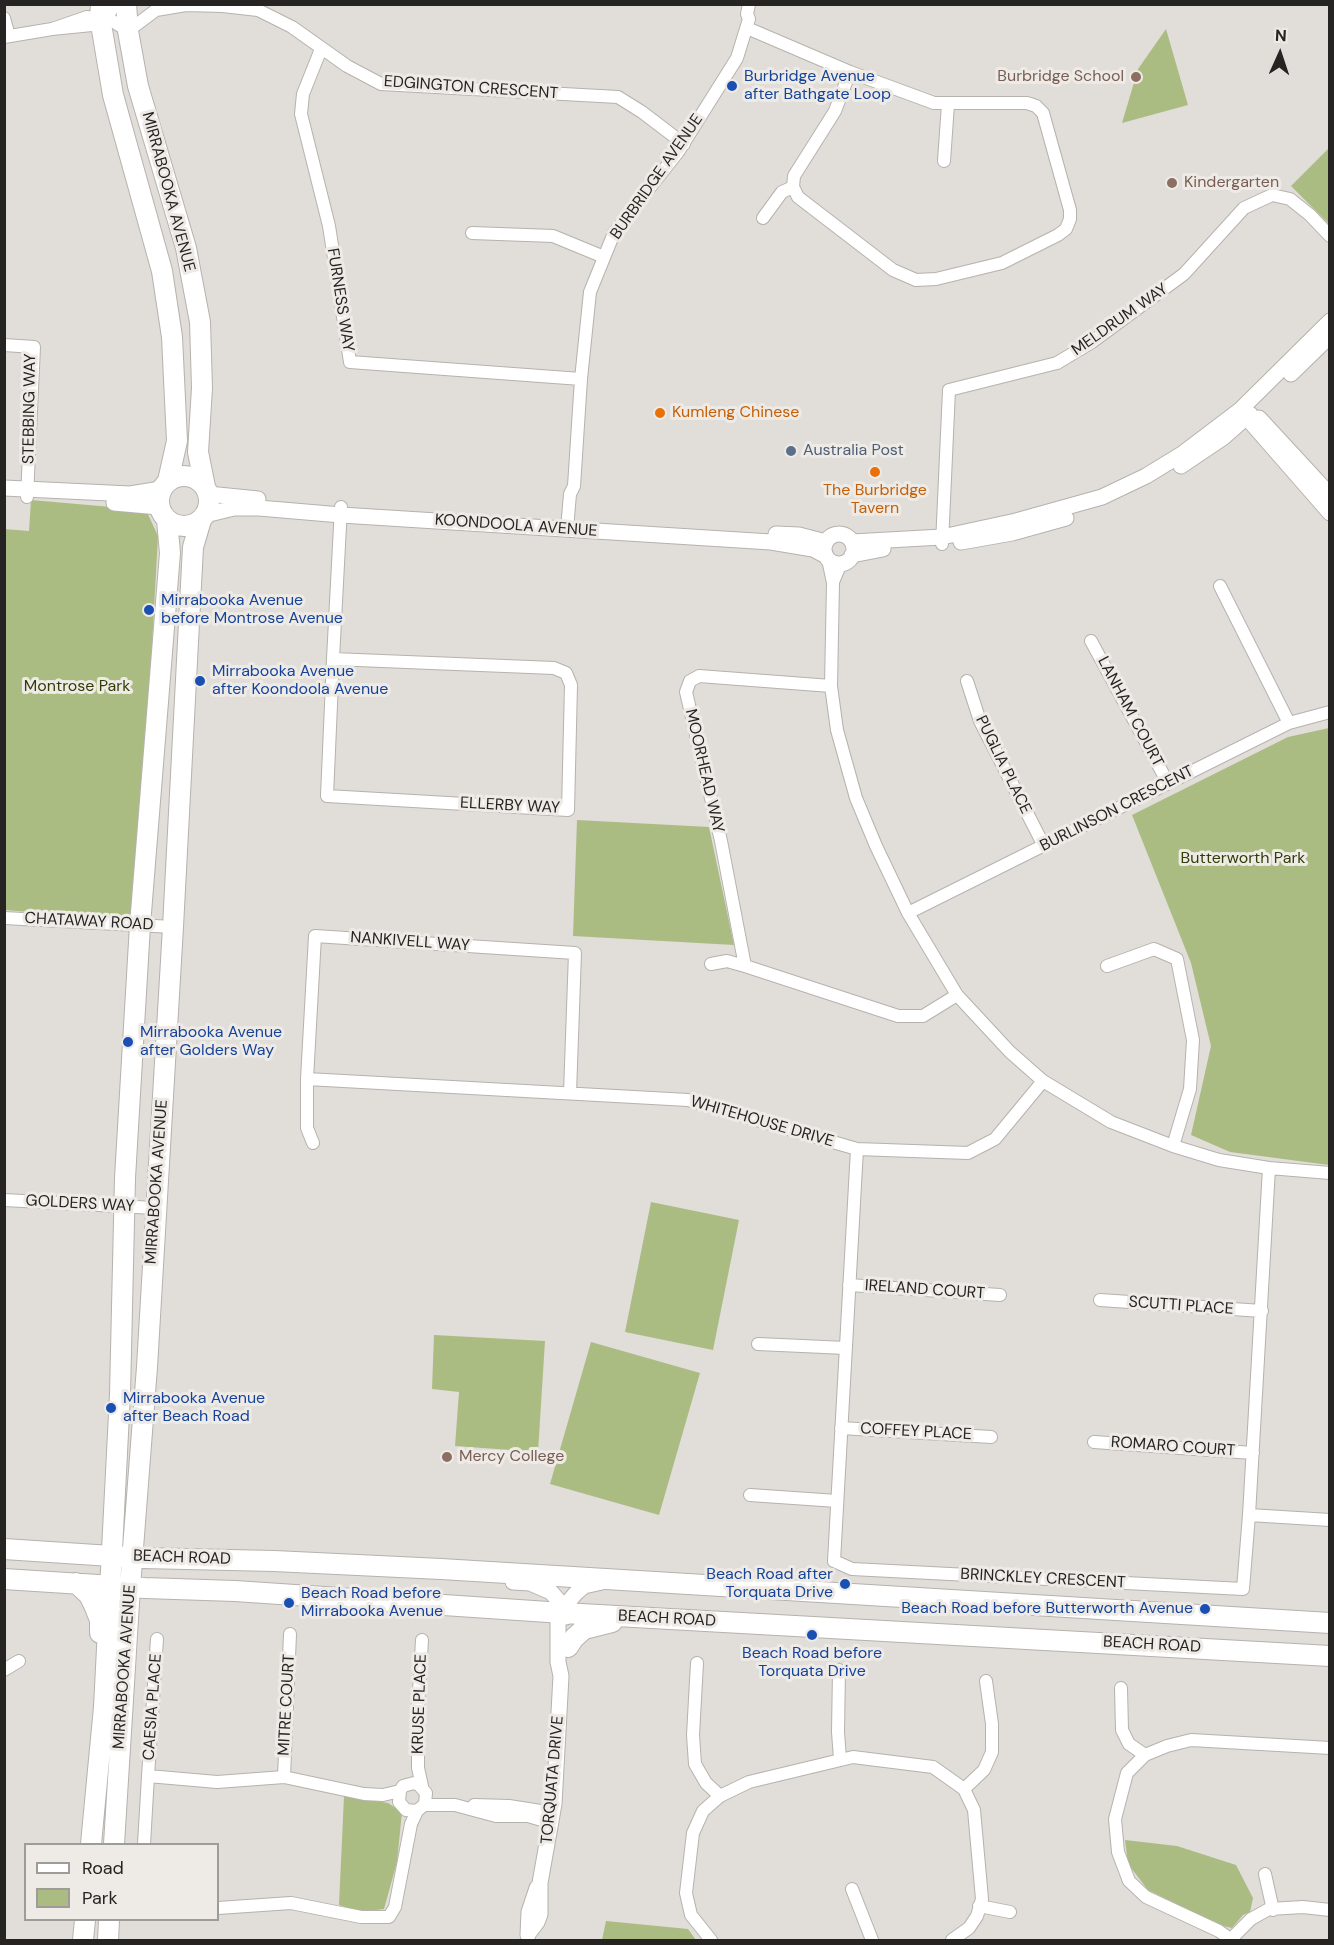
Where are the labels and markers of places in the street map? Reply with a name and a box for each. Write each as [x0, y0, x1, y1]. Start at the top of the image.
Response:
place label: Burbridge Avenue after Bathgate Loop [744, 67, 891, 105]
place label: Burbridge School [997, 67, 1124, 87]
marker: Burbridge School [1129, 70, 1143, 84]
marker: Burbridge Avenue after Bathgate Loop [725, 79, 739, 93]
place label: Kindergarten [1184, 173, 1279, 193]
marker: Kindergarten [1165, 176, 1179, 190]
place label: Kumleng Chinese [672, 403, 799, 423]
marker: Kumleng Chinese [653, 406, 667, 420]
place label: Australia Post [803, 441, 904, 461]
marker: Australia Post [784, 444, 798, 458]
marker: The Burbridge Tavern [868, 465, 882, 479]
place label: The Burbridge Tavern [823, 481, 927, 519]
place label: Mirrabooka Avenue before Montrose Avenue [161, 591, 343, 629]
marker: Mirrabooka Avenue before Montrose Avenue [142, 603, 156, 617]
place label: Mirrabooka Avenue after Koondoola Avenue [212, 662, 388, 700]
marker: Mirrabooka Avenue after Koondoola Avenue [193, 674, 207, 688]
place label: Mirrabooka Avenue after Golders Way [140, 1023, 282, 1061]
marker: Mirrabooka Avenue after Golders Way [121, 1035, 135, 1049]
place label: Mirrabooka Avenue after Beach Road [123, 1389, 265, 1427]
marker: Mirrabooka Avenue after Beach Road [104, 1401, 118, 1415]
place label: Mercy College [459, 1447, 564, 1467]
marker: Mercy College [440, 1450, 454, 1464]
place label: Beach Road after Torquata Drive [706, 1565, 833, 1603]
marker: Beach Road after Torquata Drive [838, 1577, 852, 1591]
place label: Beach Road before Mirrabooka Avenue [301, 1584, 443, 1622]
marker: Beach Road before Mirrabooka Avenue [282, 1596, 296, 1610]
place label: Beach Road before Butterworth Avenue [901, 1599, 1193, 1619]
marker: Beach Road before Butterworth Avenue [1198, 1602, 1212, 1616]
marker: Beach Road before Torquata Drive [805, 1628, 819, 1642]
place label: Beach Road before Torquata Drive [742, 1644, 882, 1682]

